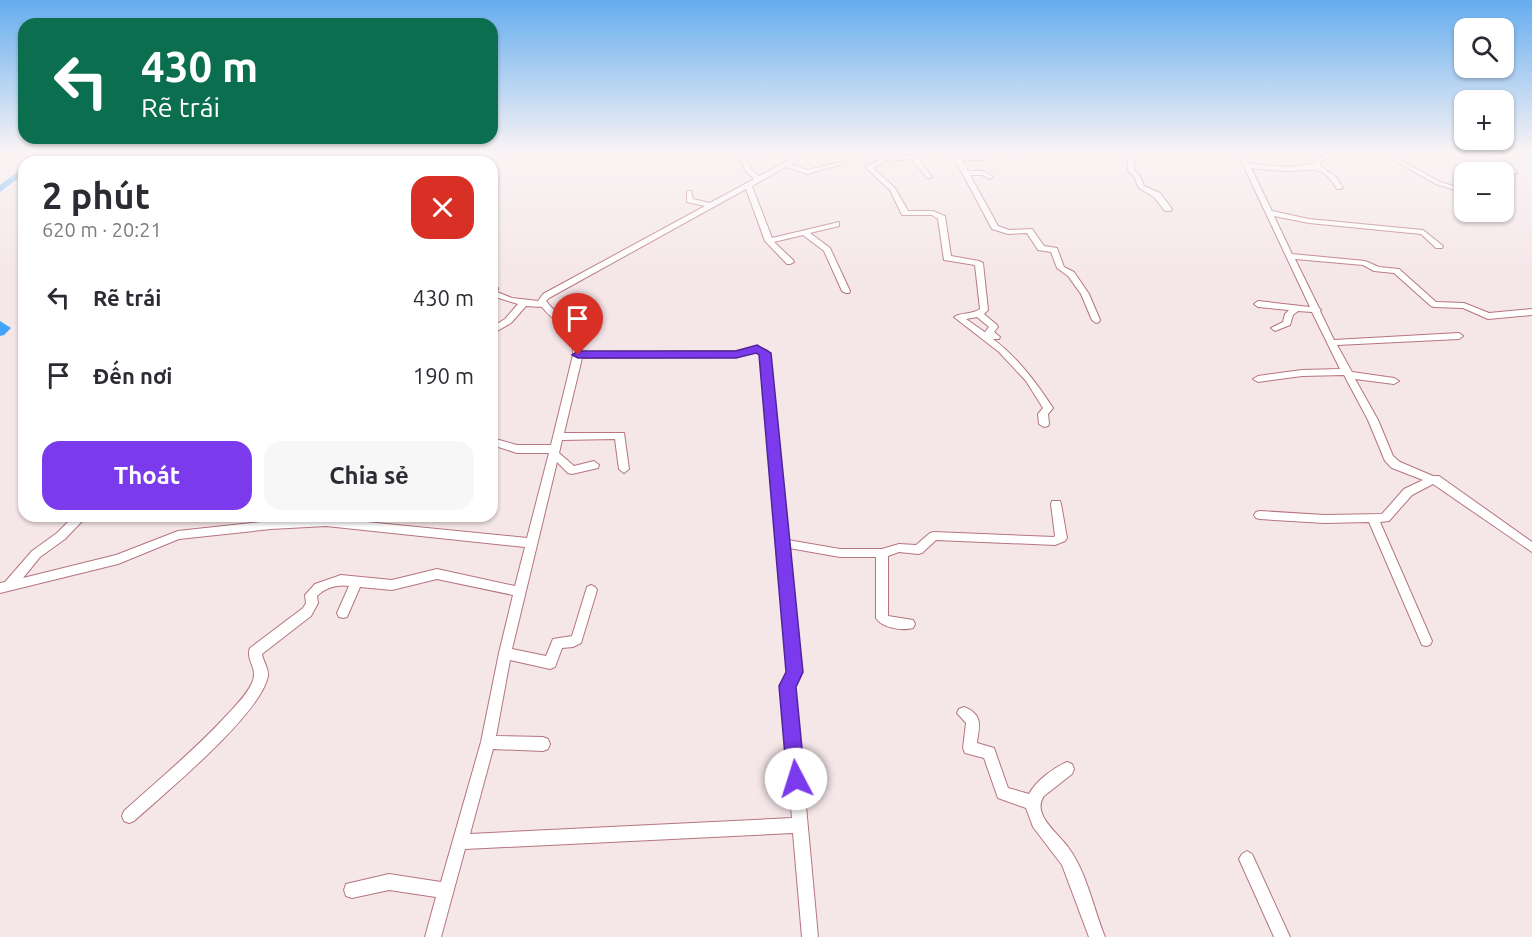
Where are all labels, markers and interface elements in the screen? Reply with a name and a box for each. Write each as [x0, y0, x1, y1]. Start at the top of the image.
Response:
map controls [1454, 18, 1514, 222]
button: search [1454, 18, 1514, 78]
icon: left [42, 42, 120, 120]
text: 430 m [141, 43, 258, 90]
button: + [1454, 90, 1514, 150]
text: Rẽ trái [141, 92, 220, 122]
button: − [1454, 162, 1514, 222]
text: 2 phút [42, 175, 150, 216]
button: close [411, 176, 474, 239]
text: 620 m · 20:21 [42, 218, 162, 241]
icon: left [42, 281, 75, 314]
text: Rẽ trái [93, 285, 161, 310]
text: 430 m [413, 285, 474, 310]
pin [552, 293, 603, 355]
icon: arrive [561, 302, 594, 335]
icon: arrive [42, 359, 75, 392]
text: Đến nơi [93, 363, 172, 388]
text: 190 m [413, 363, 474, 388]
button: Thoát [42, 441, 252, 510]
button: Chia sẻ [264, 441, 474, 510]
position arrow [764, 747, 828, 811]

